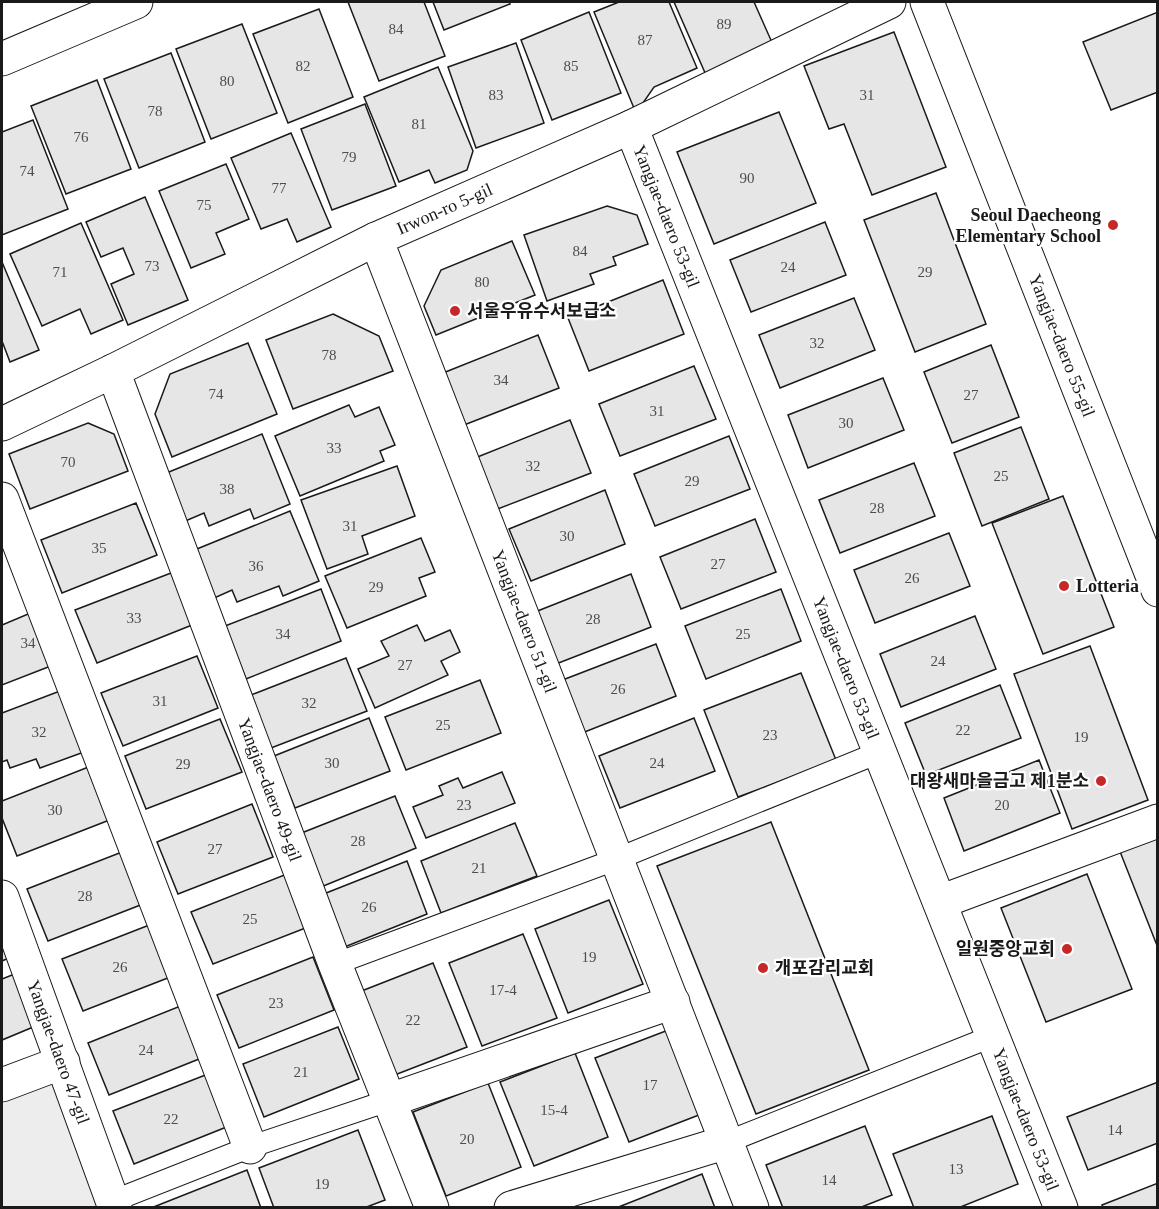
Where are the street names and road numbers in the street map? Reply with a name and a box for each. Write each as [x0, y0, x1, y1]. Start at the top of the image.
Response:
street label: Yangjae-daero 53-gil [629, 142, 704, 290]
street label: Irwon-ro 5-gil [393, 179, 495, 239]
street label: Yangjae-daero 55-gil [1025, 271, 1099, 420]
street label: Yangjae-daero 51-gil [488, 547, 561, 696]
street label: Yangjae-daero 53-gil [809, 594, 883, 742]
street label: Yangjae-daero 49-gil [234, 715, 306, 864]
street label: Yangjae-daero 47-gil [23, 977, 94, 1127]
street label: Yangjae-daero 53-gil [988, 1045, 1063, 1194]

